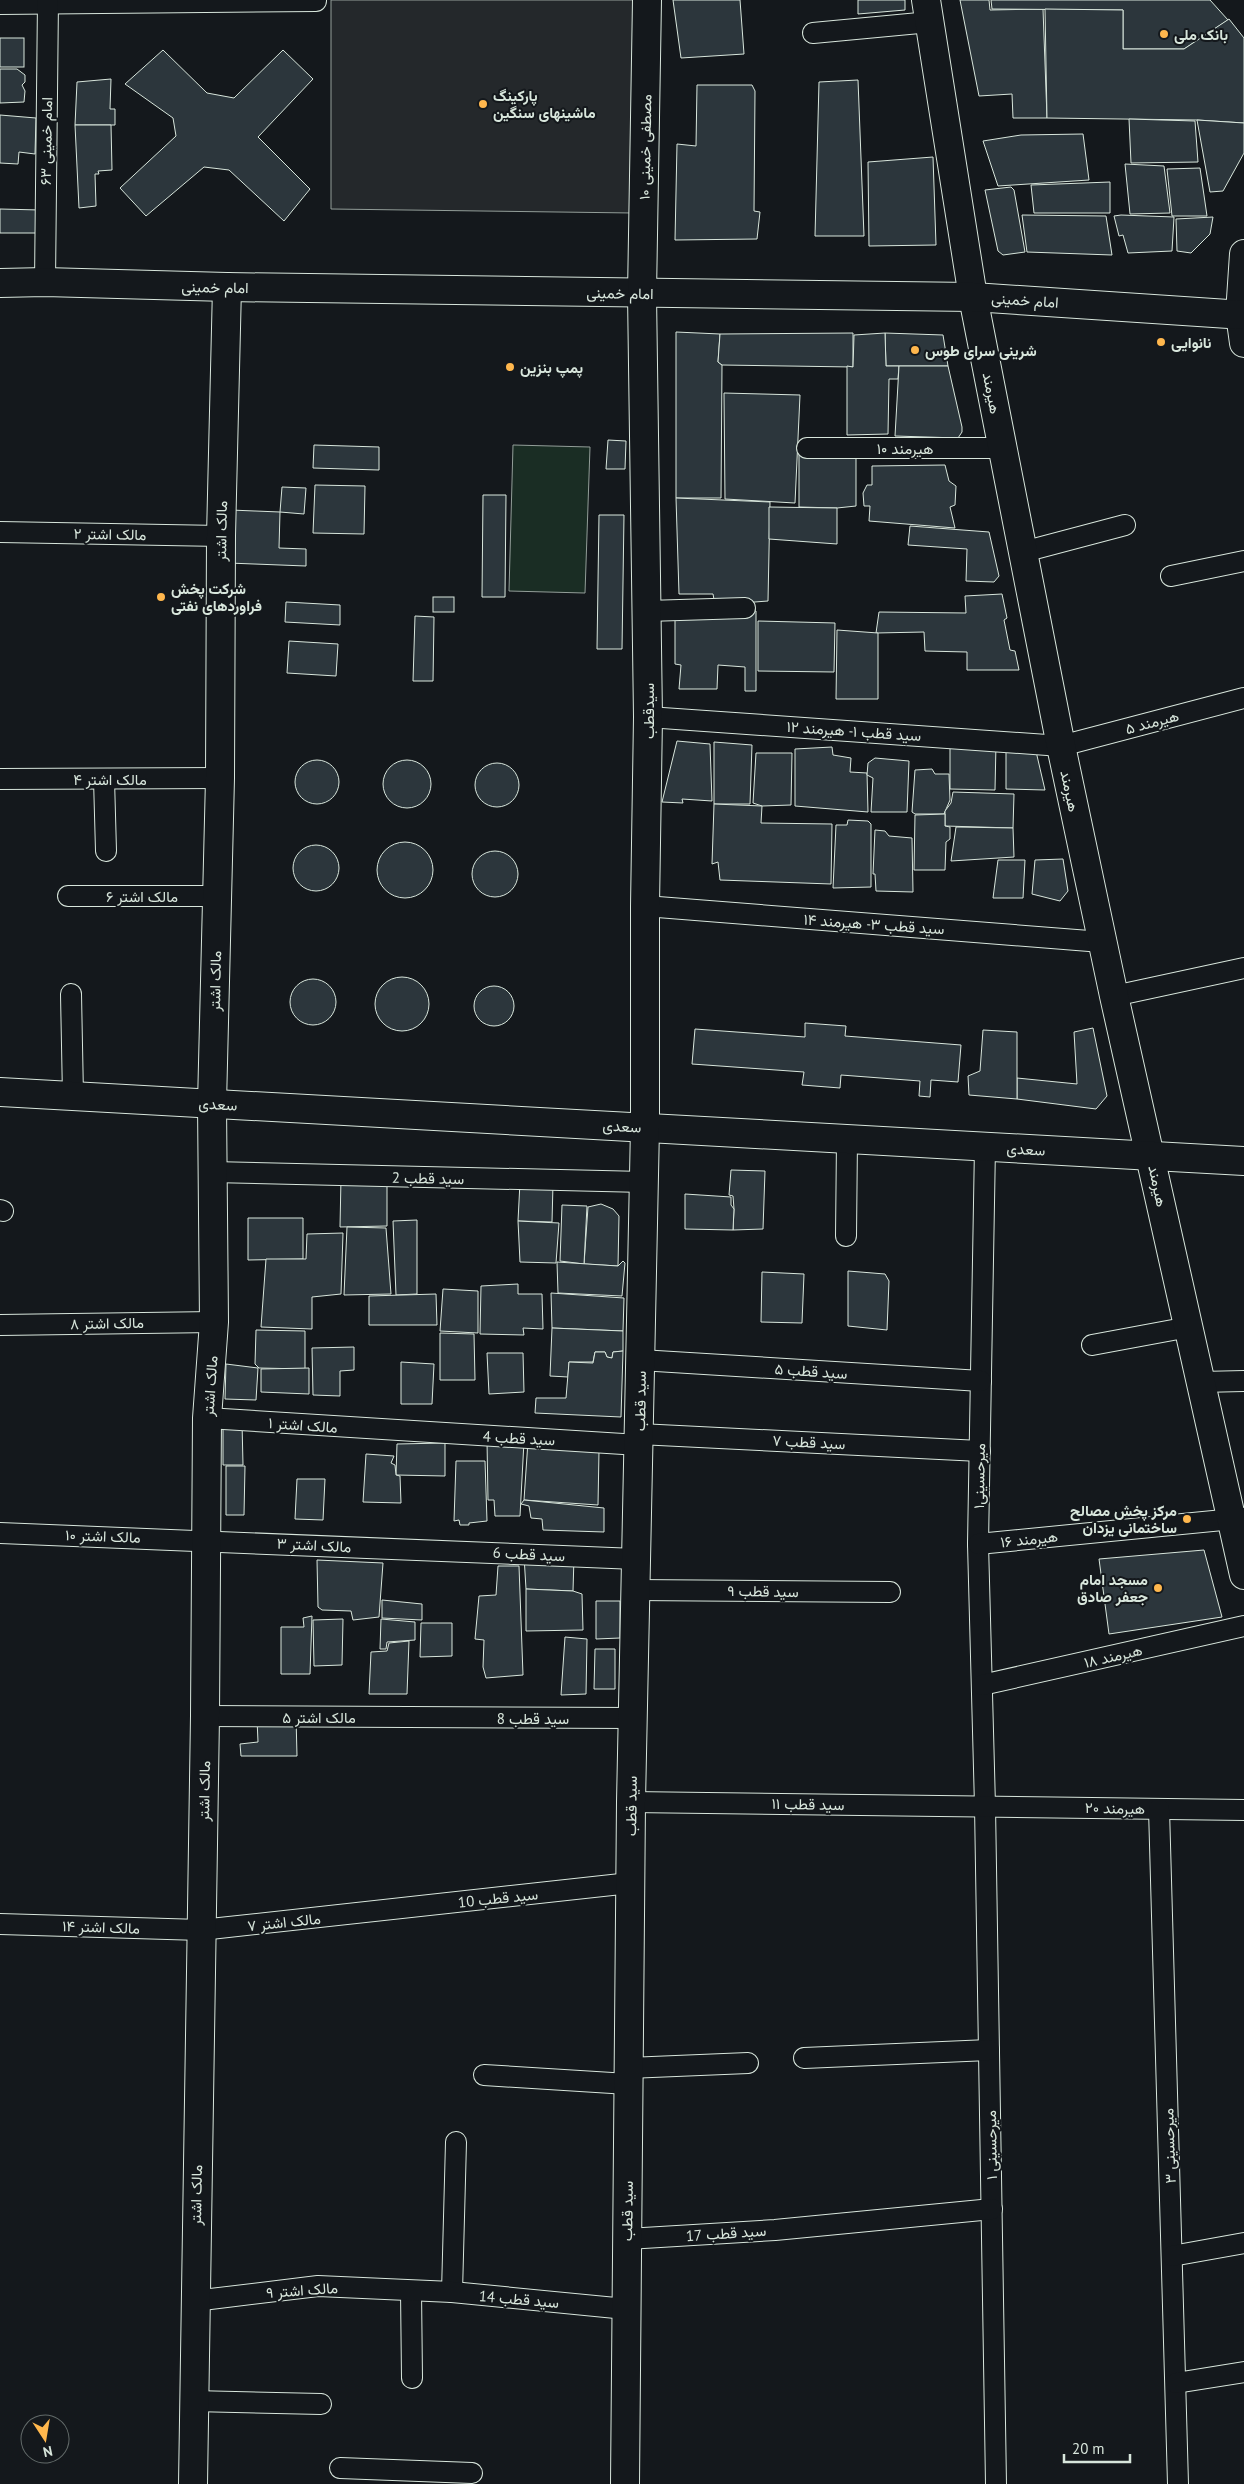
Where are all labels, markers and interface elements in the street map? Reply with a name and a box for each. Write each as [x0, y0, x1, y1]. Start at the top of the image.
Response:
place label: بانک ملی [1174, 25, 1228, 44]
marker: بانک ملی [1158, 28, 1170, 40]
place label: پارکینگ ماشینهای سنگین [493, 86, 596, 122]
street label: مصطفی خمینی ۱۰ [635, 94, 656, 200]
street label: امام خمینی ۶۳ [36, 97, 57, 185]
marker: پارکینگ ماشینهای سنگین [477, 98, 489, 110]
street label: امام خمینی [181, 277, 249, 298]
street label: امام خمینی [586, 283, 654, 304]
street label: امام خمینی [991, 288, 1059, 313]
place label: نانوایی [1171, 333, 1211, 352]
marker: نانوایی [1155, 336, 1167, 348]
place label: شرینی سرای طوس [925, 341, 1037, 360]
marker: شرینی سرای طوس [909, 344, 921, 356]
place label: پمپ بنزین [520, 358, 583, 378]
marker: پمپ بنزین [504, 361, 516, 373]
street label: هیرمند [979, 371, 1005, 415]
street label: هیرمند ۱۰ [877, 439, 933, 458]
street label: مالک اشتر [211, 500, 231, 563]
street label: مالک اشتر ۲ [73, 524, 147, 544]
place label: شرکت پخش فراوردهای نفتی [171, 579, 262, 615]
marker: شرکت پخش فراوردهای نفتی [155, 591, 167, 603]
street label: سیدقطب [639, 683, 658, 739]
street label: هیرمند ۵ [1123, 706, 1181, 738]
street label: سید قطب ۱- هیرمند ۱۲ [786, 717, 922, 745]
street label: هیرمند [1056, 768, 1084, 814]
street label: مالک اشتر ۴ [73, 770, 147, 789]
street label: مالک اشتر ۶ [106, 887, 178, 906]
street label: سید قطب ۳- هیرمند ۱۴ [803, 910, 945, 938]
street label: مالک اشتر [205, 950, 225, 1013]
street label: سعدی [198, 1093, 238, 1116]
street label: سعدی [602, 1115, 642, 1138]
street label: سعدی [1006, 1138, 1046, 1161]
street label: هیرمند [1144, 1163, 1172, 1209]
street label: سید قطب 2 [392, 1168, 465, 1188]
street label: مالک اشتر ۸ [70, 1313, 144, 1333]
street label: مالک اشتر [198, 1355, 222, 1418]
street label: سید قطب ۵ [774, 1359, 848, 1383]
street label: سید قطب [630, 1371, 650, 1431]
street label: مالک اشتر ۱ [268, 1413, 338, 1437]
street label: سید قطب 4 [482, 1427, 556, 1449]
street label: سید قطب ۷ [772, 1431, 846, 1453]
street label: میرحسینی۱ [969, 1443, 990, 1509]
place label: مرکز پخش مصالح ساختمانی یزدان [1070, 1501, 1177, 1537]
marker: مرکز پخش مصالح ساختمانی یزدان [1181, 1513, 1193, 1525]
street label: مالک اشتر ۱۰ [65, 1525, 141, 1547]
street label: هیرمند ۱۶ [999, 1527, 1059, 1551]
street label: مالک اشتر ۳ [276, 1534, 352, 1556]
street label: سید قطب 6 [492, 1543, 566, 1565]
place label: مسجد امام جعفر صادق [1077, 1570, 1148, 1606]
street label: سید قطب ۹ [727, 1581, 799, 1601]
marker: مسجد امام جعفر صادق [1152, 1582, 1164, 1594]
street label: هیرمند ۱۸ [1082, 1640, 1144, 1672]
street label: مالک اشتر ۵ [282, 1708, 356, 1727]
street label: سید قطب 8 [497, 1709, 569, 1728]
street label: مالک اشتر [194, 1760, 214, 1823]
street label: سید قطب [621, 1776, 641, 1836]
street label: سید قطب ۱۱ [771, 1794, 845, 1814]
street label: هیرمند ۲۰ [1085, 1798, 1145, 1818]
street label: سید قطب 10 [457, 1884, 539, 1912]
street label: مالک اشتر ۷ [246, 1909, 322, 1935]
street label: مالک اشتر ۱۴ [62, 1916, 140, 1938]
street label: میرحسینی ۳ [1158, 2108, 1181, 2184]
street label: میرحسینی ۱ [981, 2110, 1002, 2180]
street label: مالک اشتر [186, 2164, 206, 2227]
street label: سید قطب [617, 2181, 637, 2241]
street label: سید قطب 17 [685, 2221, 767, 2245]
street label: مالک اشتر ۹ [265, 2278, 339, 2302]
street label: سید قطب 14 [478, 2286, 560, 2312]
north arrow [20, 2414, 70, 2464]
scale bar [1064, 2432, 1130, 2464]
text: 20 m [1072, 2439, 1105, 2458]
text: N [41, 2442, 54, 2461]

